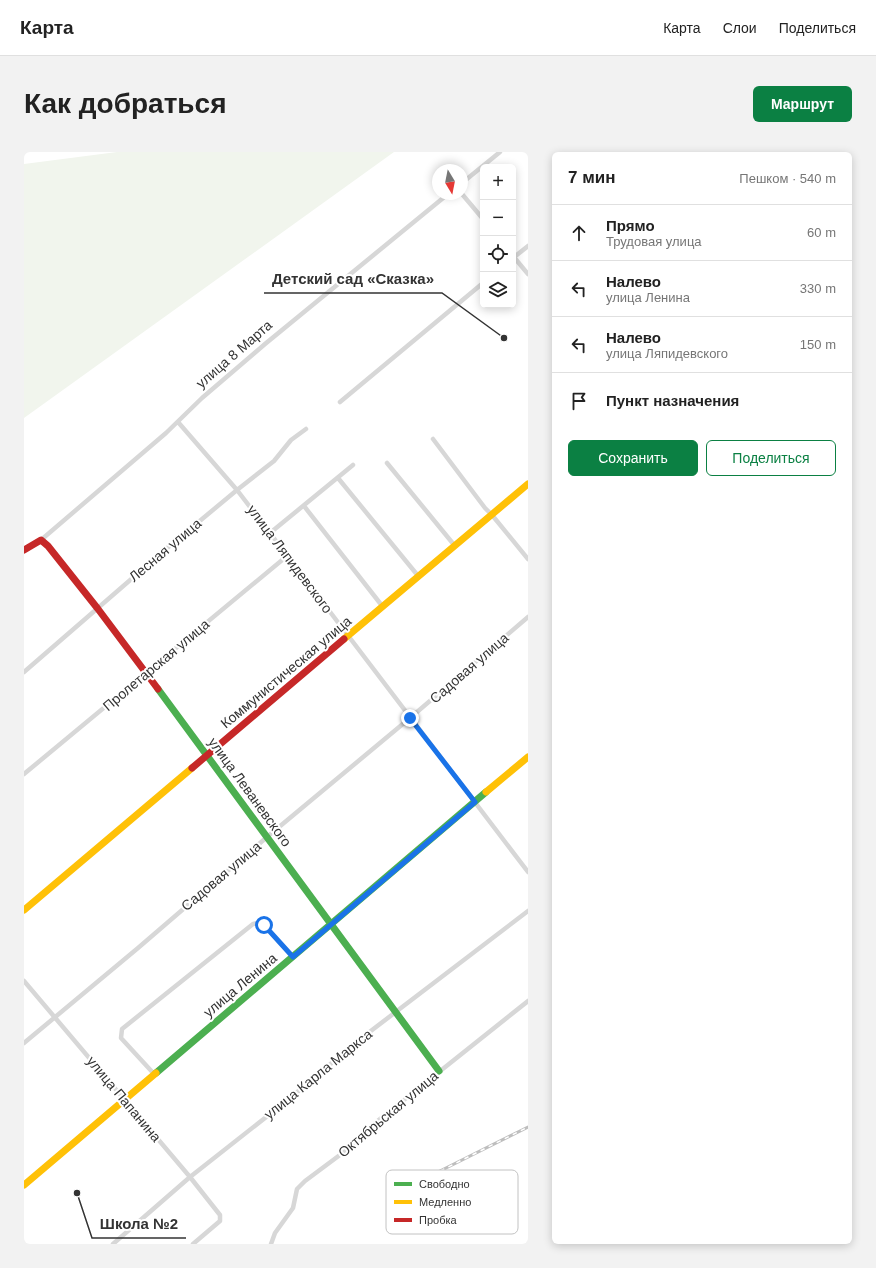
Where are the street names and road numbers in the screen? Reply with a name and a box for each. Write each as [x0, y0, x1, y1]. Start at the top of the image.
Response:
street label: улица 8 Марта [193, 317, 275, 391]
street label: улица Ляпидевского [244, 502, 336, 616]
street label: Лесная улица [126, 515, 205, 585]
street label: Коммунистическая улица [218, 613, 355, 731]
street label: Пролетарская улица [100, 616, 213, 714]
street label: Садовая улица [426, 629, 512, 707]
street label: улица Леваневского [205, 734, 295, 850]
street label: Садовая улица [178, 838, 264, 914]
street label: улица Ленина [200, 950, 280, 1020]
street label: улица Карла Маркса [261, 1026, 375, 1122]
street label: улица Папанина [84, 1053, 165, 1145]
street label: Октябрьская улица [335, 1067, 441, 1160]

